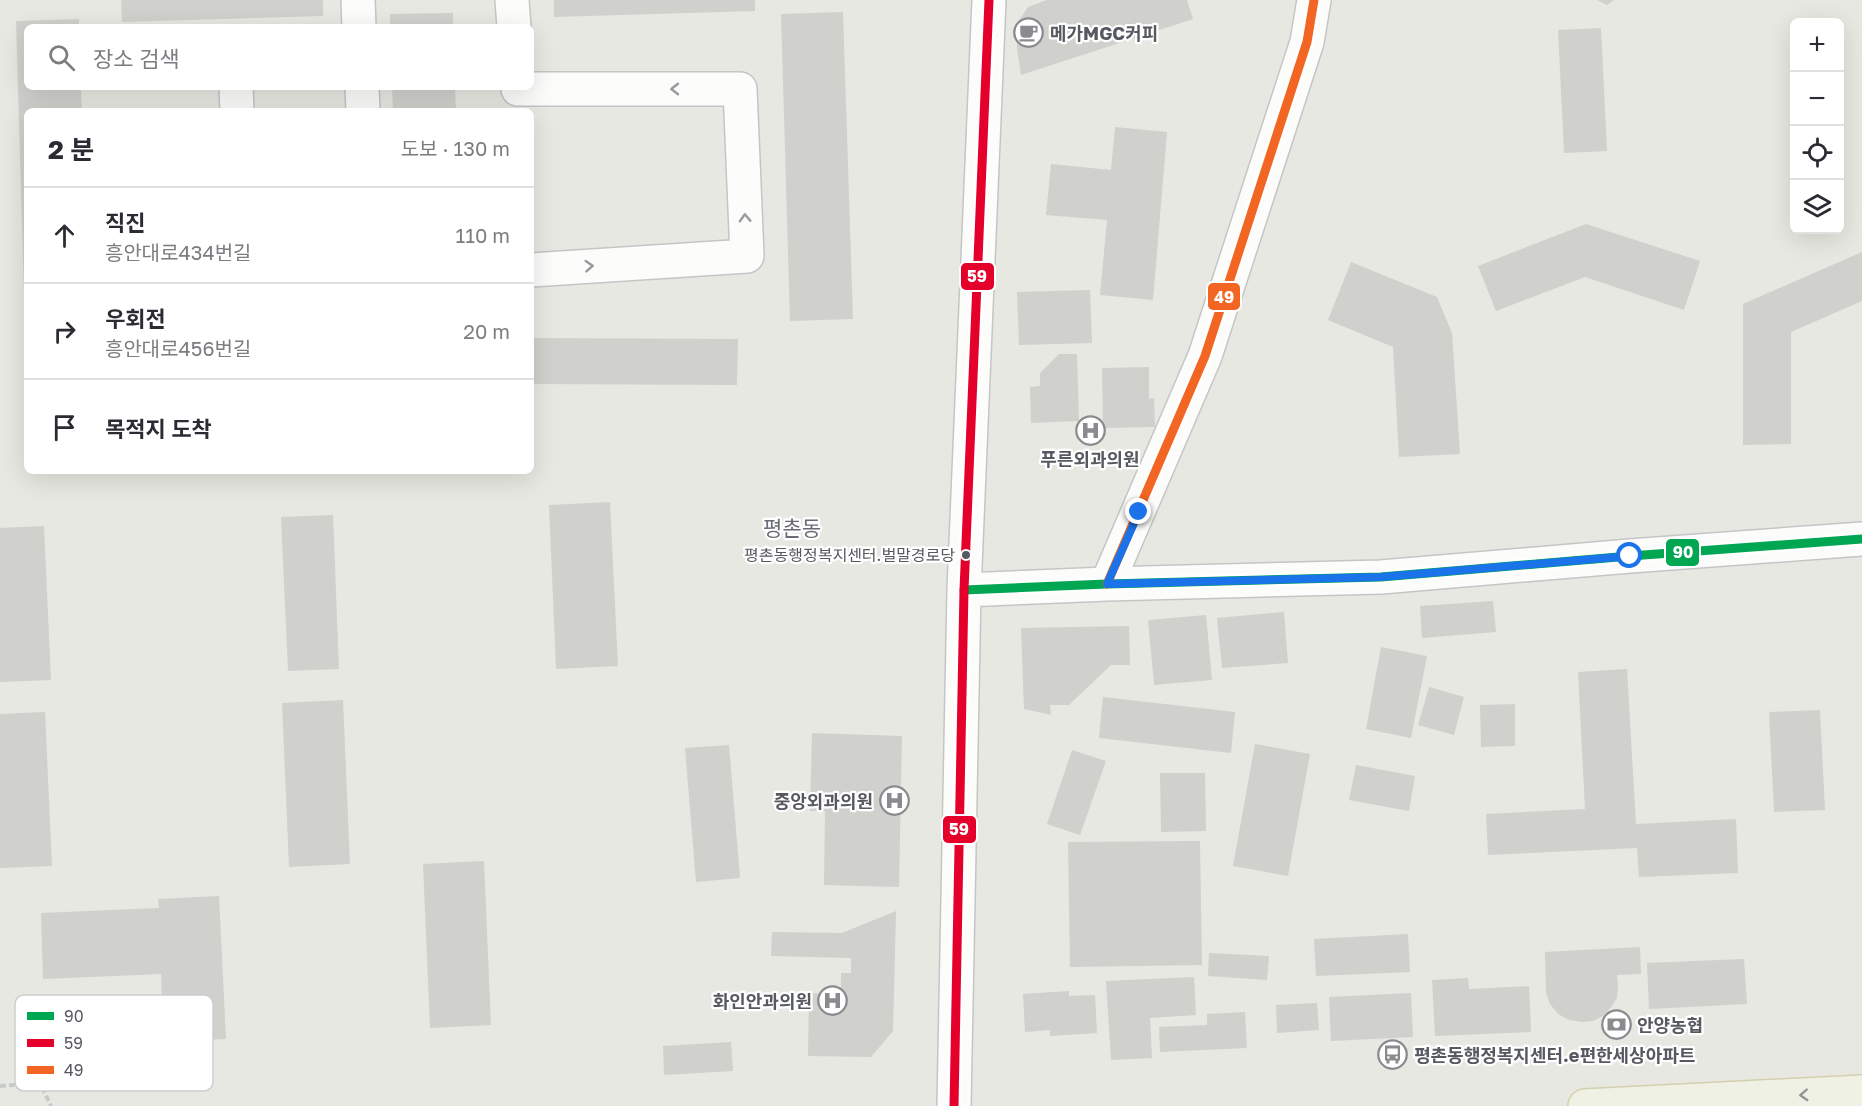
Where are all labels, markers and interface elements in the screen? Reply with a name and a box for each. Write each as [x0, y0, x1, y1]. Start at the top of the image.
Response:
cafe icon: 메가MGC커피 [1013, 17, 1045, 49]
map controls [1790, 18, 1844, 234]
button: + [1790, 18, 1844, 72]
place label: 메가MGC커피 [1050, 22, 1158, 44]
search box [24, 24, 534, 90]
icon: search [45, 41, 78, 74]
text: 장소 검색 [93, 45, 179, 72]
button: − [1790, 72, 1844, 126]
one-way arrow [670, 83, 679, 95]
button: locate [1790, 126, 1844, 180]
text: 2 분 [48, 134, 94, 165]
text: 도보 · 130 m [401, 136, 510, 160]
button: layers [1790, 180, 1844, 234]
text: 직진 [105, 209, 145, 236]
one-way arrow [739, 214, 752, 223]
icon: ahead [48, 219, 81, 252]
text: 110 m [456, 223, 510, 247]
text: 흥안대로434번길 [105, 240, 252, 264]
one-way arrow [585, 260, 594, 273]
line badge: 59 [960, 262, 995, 291]
text: 59 [967, 266, 987, 286]
line badge: 49 [1207, 282, 1241, 311]
text: 49 [1214, 287, 1234, 307]
text: 우회전 [105, 305, 166, 332]
icon: right [48, 315, 81, 348]
text: 20 m [463, 319, 510, 343]
text: 흥안대로456번길 [105, 336, 251, 360]
icon: arrive [48, 411, 81, 444]
hospital icon: 푸른외과의원 [1074, 414, 1106, 446]
text: 목적지 도착 [105, 415, 212, 442]
place label: 푸른외과의원 [1040, 448, 1140, 470]
route end [1125, 498, 1151, 524]
district label: 평촌동 [763, 515, 821, 541]
line badge: 90 [1665, 538, 1700, 567]
route start [1616, 542, 1642, 568]
text: 90 [1673, 542, 1693, 562]
place label: 평촌동행정복지센터.벌말경로당 [744, 545, 955, 565]
marker: 평촌동행정복지센터.벌말경로당 [960, 549, 972, 561]
hospital icon: 중앙외과의원 [878, 785, 910, 817]
place label: 중앙외과의원 [774, 790, 873, 812]
line badge: 59 [942, 815, 977, 844]
text: 59 [949, 819, 969, 839]
hospital icon: 화인안과의원 [817, 985, 849, 1017]
place label: 화인안과의원 [713, 990, 812, 1012]
legend [15, 995, 213, 1091]
text: 90 [64, 1006, 84, 1026]
bank icon: 안양농협 [1600, 1009, 1632, 1041]
place label: 안양농협 [1637, 1014, 1703, 1036]
text: 59 [64, 1033, 83, 1053]
bus stop icon: 평촌동행정복지센터.e편한세상아파트 [1377, 1039, 1409, 1071]
place label: 평촌동행정복지센터.e편한세상아파트 [1414, 1044, 1695, 1066]
text: 49 [64, 1060, 83, 1080]
one-way arrow [1799, 1088, 1808, 1101]

